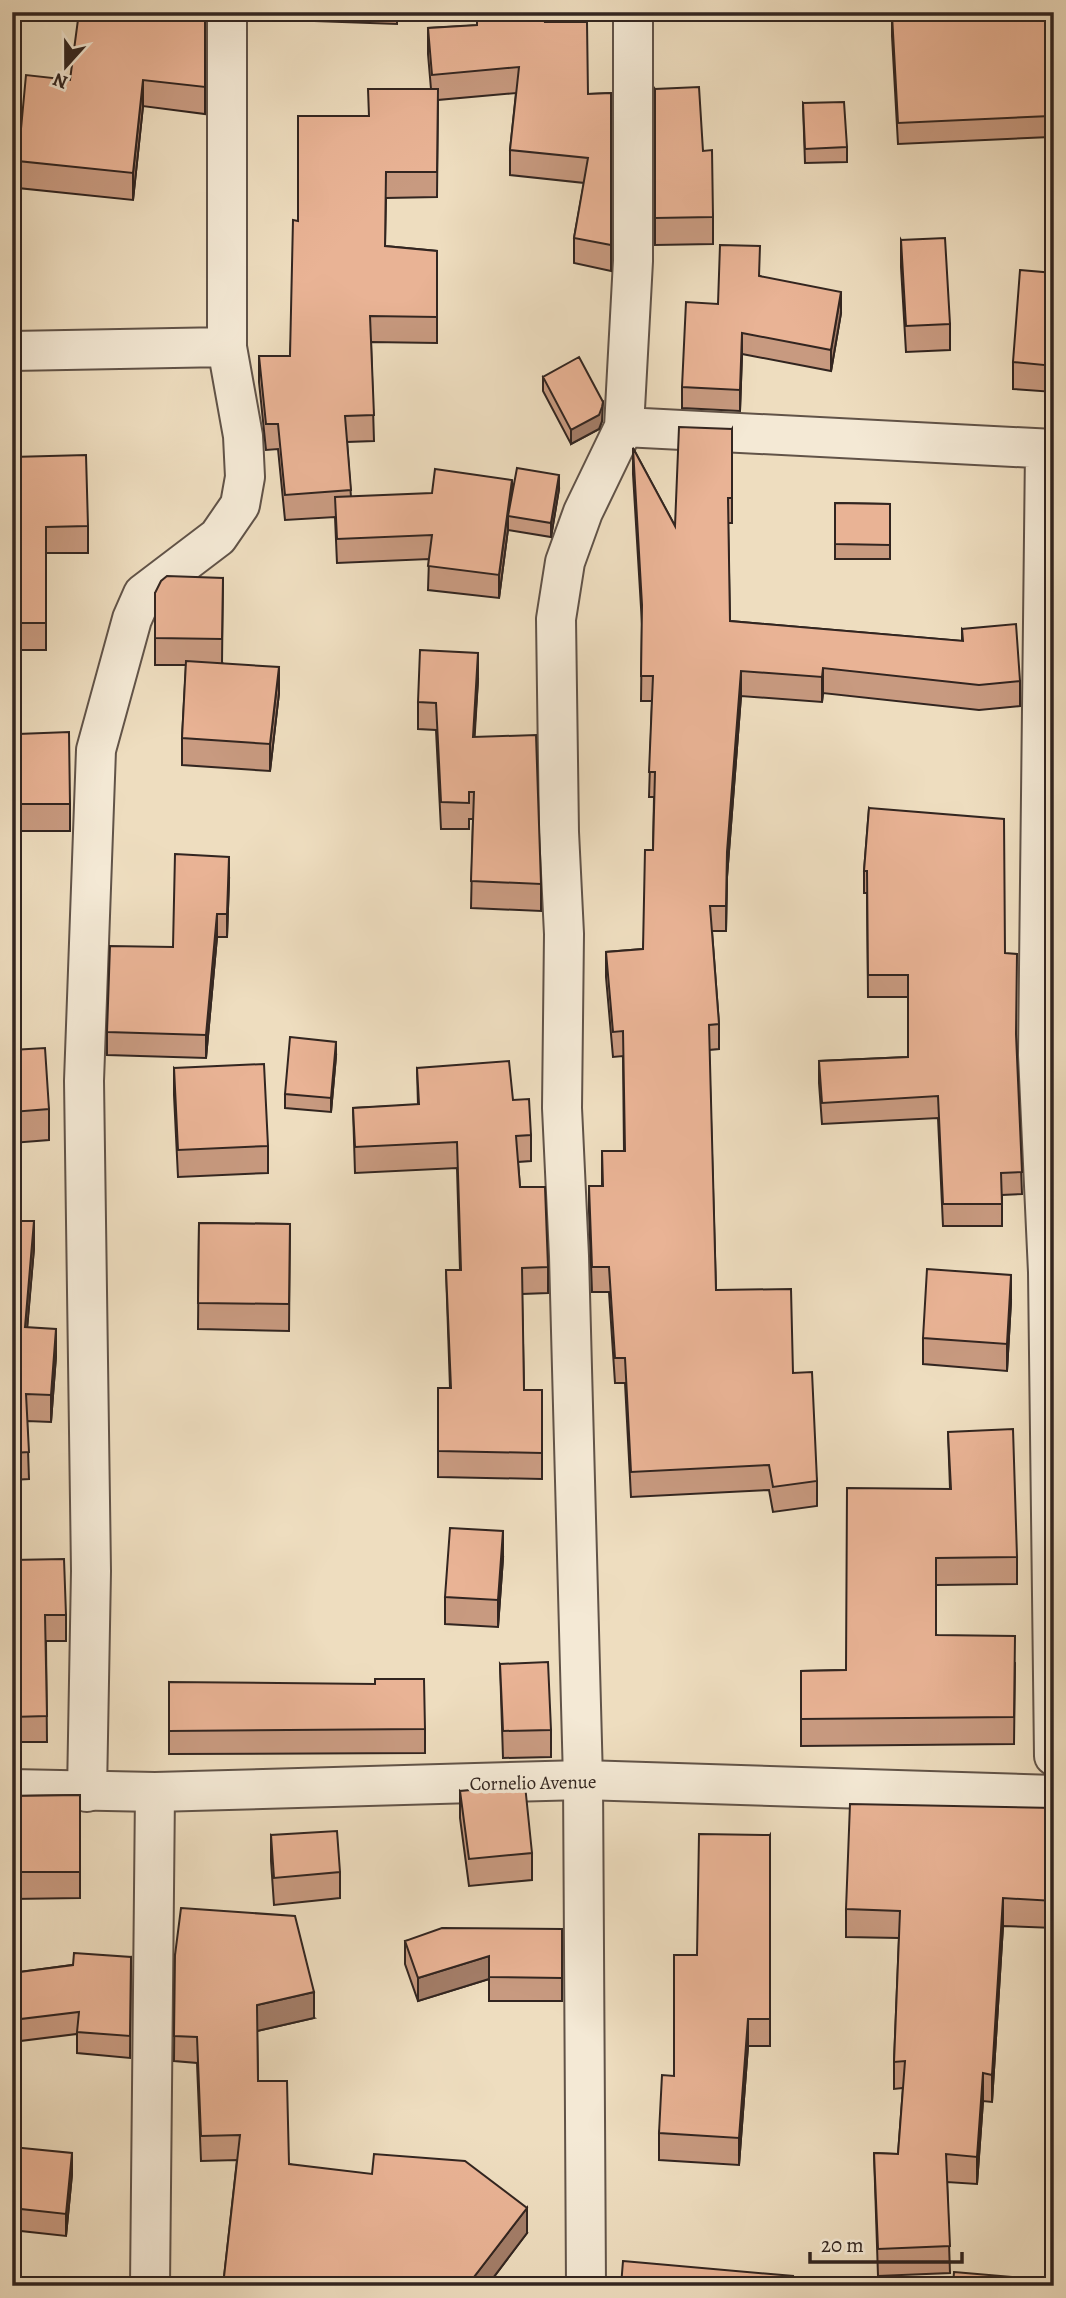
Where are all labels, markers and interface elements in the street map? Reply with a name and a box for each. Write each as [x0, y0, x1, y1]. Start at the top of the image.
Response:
north arrow [32, 32, 102, 102]
text: N [49, 66, 71, 96]
street label: Cornelio Avenue [469, 1769, 597, 1797]
scale bar [810, 2221, 963, 2265]
text: 20 m [821, 2231, 864, 2259]

